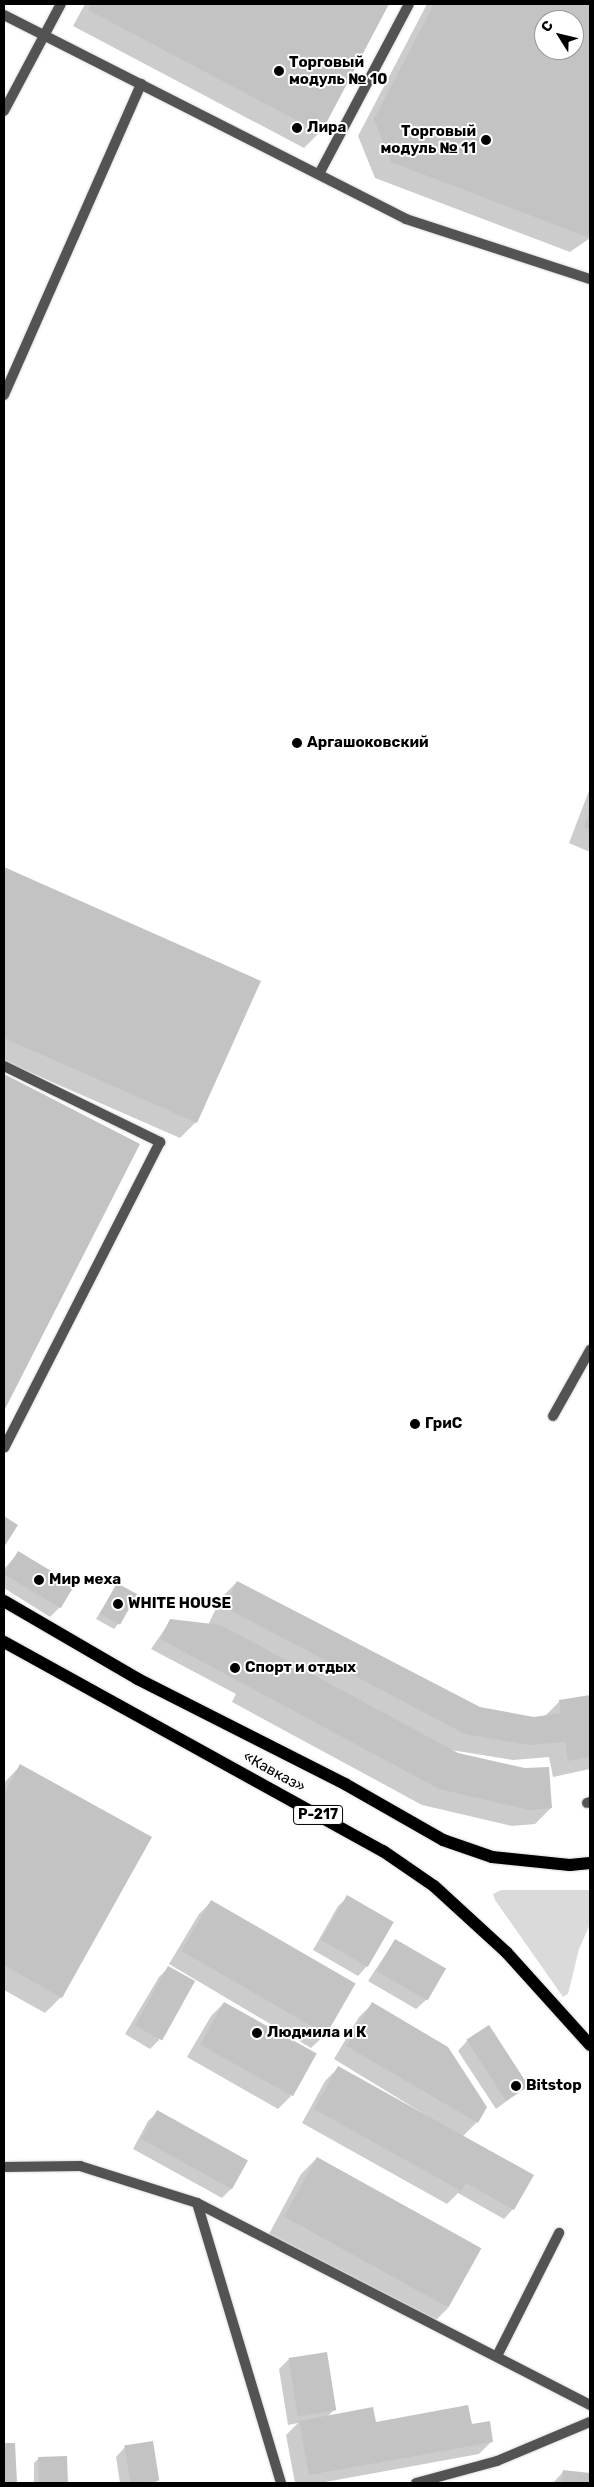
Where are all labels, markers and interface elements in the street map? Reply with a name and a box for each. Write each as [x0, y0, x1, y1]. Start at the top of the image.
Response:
north arrow [534, 10, 584, 60]
text: С [537, 18, 557, 35]
place label: Торговый модуль № 10 [289, 53, 387, 88]
marker: Торговый модуль № 10 [273, 65, 285, 77]
place label: Лира [307, 119, 346, 137]
marker: Лира [291, 122, 303, 134]
place label: Торговый модуль № 11 [380, 122, 476, 157]
marker: Торговый модуль № 11 [480, 134, 492, 146]
place label: Аргашоковский [307, 734, 429, 752]
marker: Аргашоковский [291, 737, 303, 749]
place label: ГриС [425, 1415, 462, 1433]
marker: ГриС [409, 1418, 421, 1430]
place label: Мир меха [49, 1571, 121, 1589]
marker: Мир меха [33, 1574, 45, 1586]
place label: WHITE HOUSE [128, 1595, 231, 1613]
marker: WHITE HOUSE [112, 1598, 124, 1610]
place label: Спорт и отдых [245, 1659, 356, 1677]
marker: Спорт и отдых [229, 1662, 241, 1674]
street label: «Кавказ» [240, 1748, 308, 1796]
road number: Р-217 [293, 1804, 343, 1826]
place label: Людмила и К [267, 2024, 366, 2042]
marker: Людмила и К [251, 2027, 263, 2039]
place label: Bitstop [526, 2077, 582, 2095]
marker: Bitstop [510, 2080, 522, 2092]

